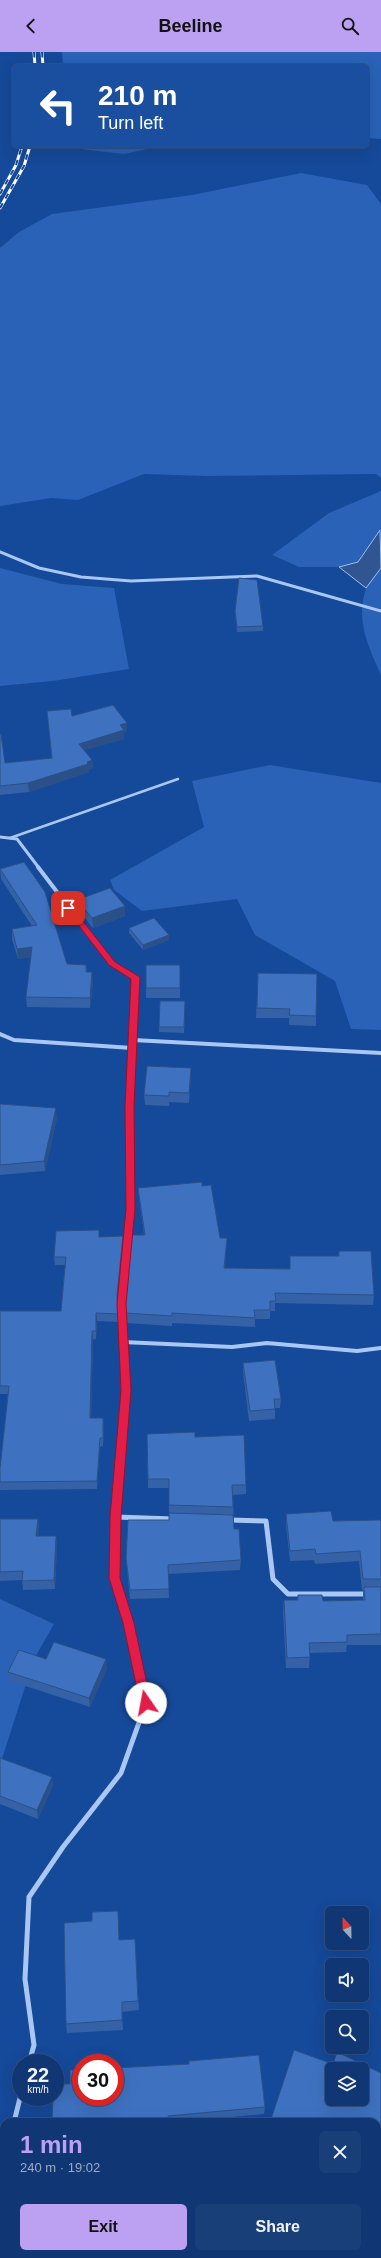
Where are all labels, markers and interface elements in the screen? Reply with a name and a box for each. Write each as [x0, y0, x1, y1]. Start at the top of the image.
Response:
icon: back [20, 15, 42, 37]
icon: search [339, 15, 361, 37]
text: Beeline [158, 16, 223, 36]
icon: left [32, 80, 84, 132]
text: 210 m [98, 80, 177, 111]
text: Turn left [98, 113, 163, 133]
pin [51, 891, 85, 925]
icon: arrive [57, 897, 79, 919]
position arrow [125, 1682, 167, 1724]
north arrow [325, 1906, 369, 1950]
map controls [325, 1906, 369, 2106]
button: sound [325, 1958, 369, 2002]
button: search [325, 2010, 369, 2054]
speed limit sign: 30 [72, 2054, 124, 2106]
button: layers [325, 2062, 369, 2106]
text: 22 [27, 2064, 49, 2086]
text: km/h [27, 2084, 49, 2095]
text: 1 min [20, 2131, 83, 2158]
button: close [319, 2131, 361, 2173]
text: 240 m · 19:02 [20, 2160, 100, 2175]
button: Exit [20, 2204, 187, 2250]
button: Share [195, 2204, 361, 2250]

